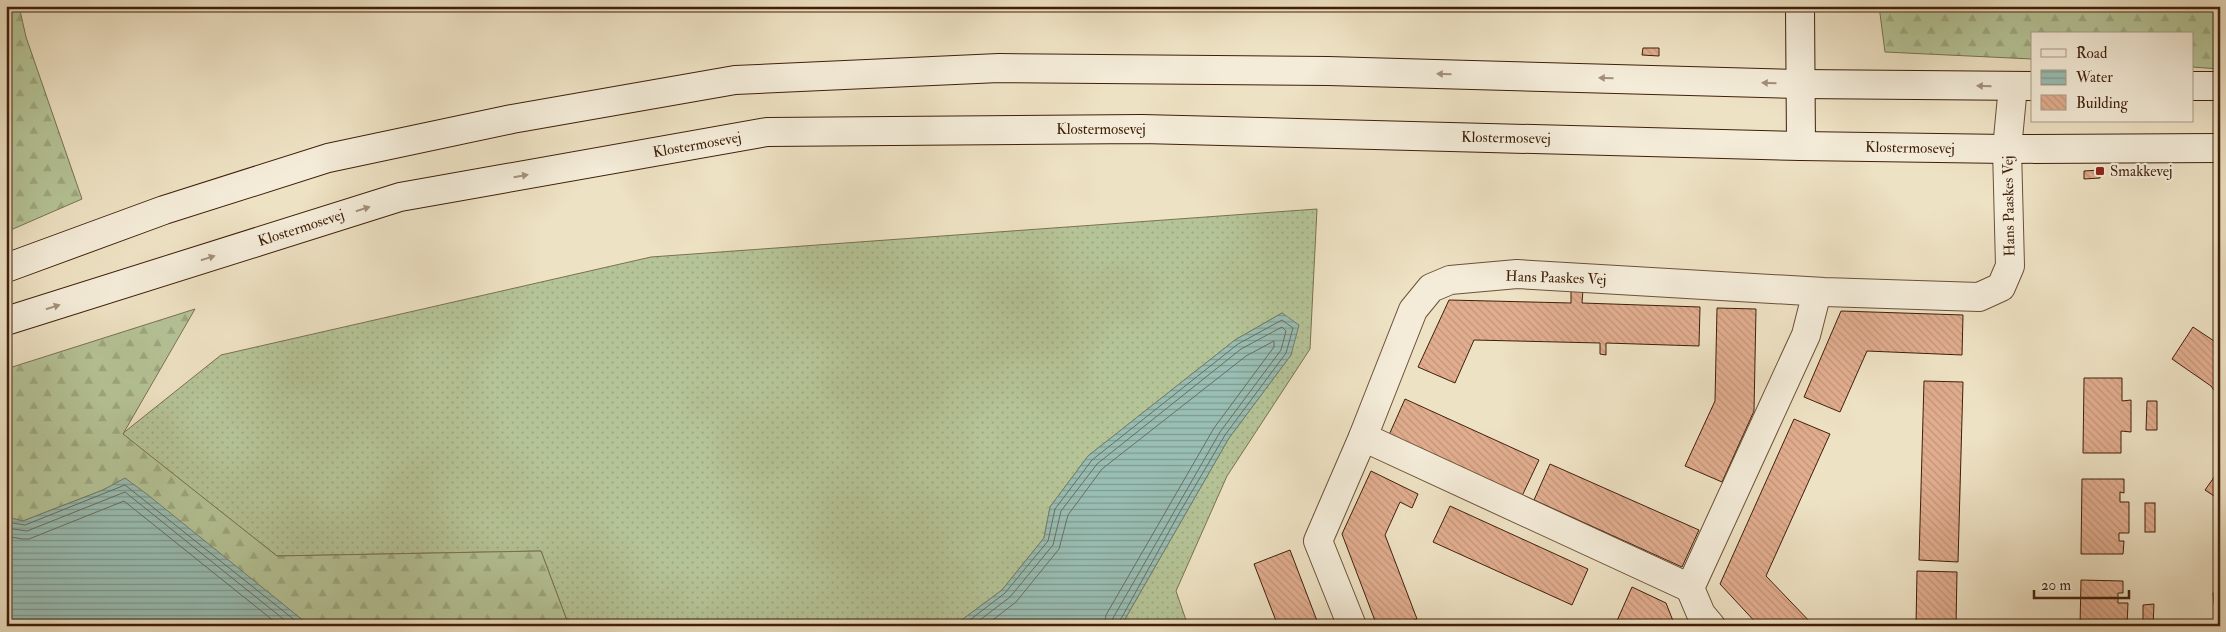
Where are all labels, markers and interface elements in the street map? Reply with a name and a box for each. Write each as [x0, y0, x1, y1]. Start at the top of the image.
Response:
legend [2031, 32, 2194, 122]
text: Road [2076, 44, 2108, 63]
text: Water [2075, 68, 2113, 87]
one-way arrow [1435, 70, 1451, 78]
one-way arrow [1598, 74, 1614, 82]
one-way arrow [1760, 78, 1776, 86]
one-way arrow [1975, 82, 1991, 90]
text: Building [2076, 94, 2128, 113]
street label: Klostermosevej [1056, 120, 1146, 139]
street label: Klostermosevej [651, 128, 743, 162]
street label: Klostermosevej [1461, 128, 1551, 148]
street label: Klostermosevej [1865, 138, 1955, 158]
street label: Hans Paaskes Vej [1999, 155, 2019, 257]
place label: Smakkevej [2110, 162, 2173, 181]
marker: Smakkevej [2094, 165, 2106, 177]
one-way arrow [514, 171, 530, 179]
one-way arrow [355, 204, 370, 212]
street label: Klostermosevej [255, 205, 347, 251]
one-way arrow [200, 253, 215, 261]
street label: Hans Paaskes Vej [1505, 267, 1607, 289]
one-way arrow [45, 302, 60, 310]
scale bar [2034, 567, 2128, 599]
text: 20 m [2041, 576, 2071, 595]

